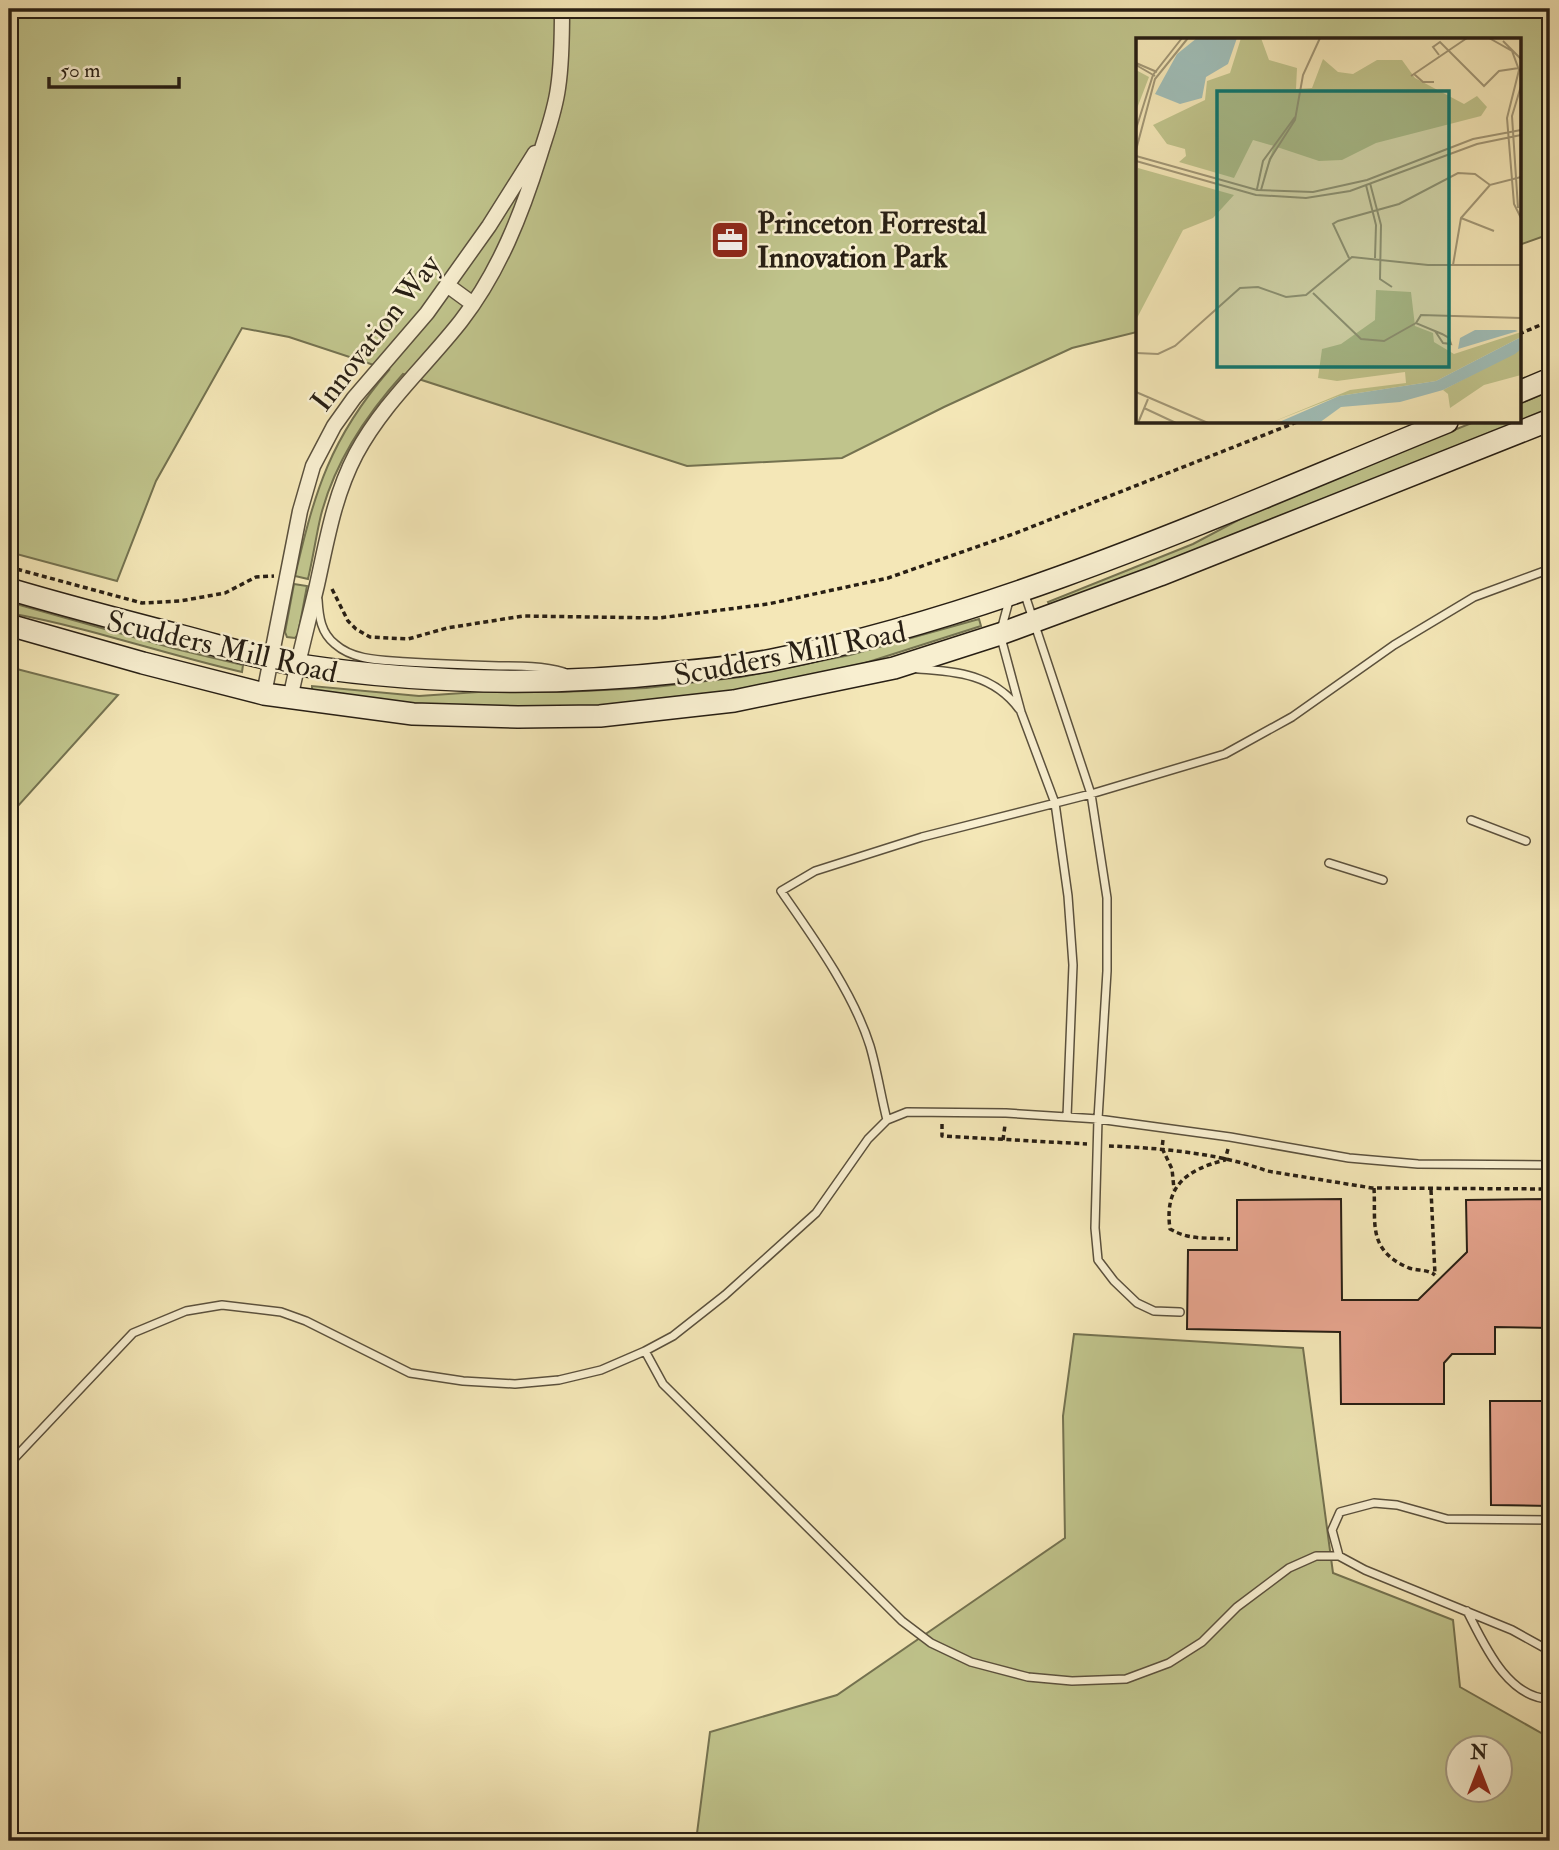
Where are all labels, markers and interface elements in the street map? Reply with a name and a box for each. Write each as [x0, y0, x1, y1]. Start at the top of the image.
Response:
inset map [1136, 38, 1520, 424]
scale bar [49, 46, 178, 90]
text: 50 m [60, 57, 101, 84]
place label: Princeton Forrestal Innovation Park [757, 205, 987, 276]
office icon: Princeton Forrestal Innovation Park [709, 219, 751, 261]
street label: Innovation Way [303, 246, 449, 419]
street label: Scudders Mill Road [103, 602, 341, 692]
street label: Scudders Mill Road [671, 613, 909, 695]
north arrow [1444, 1734, 1514, 1804]
text: N [1469, 1741, 1488, 1765]

